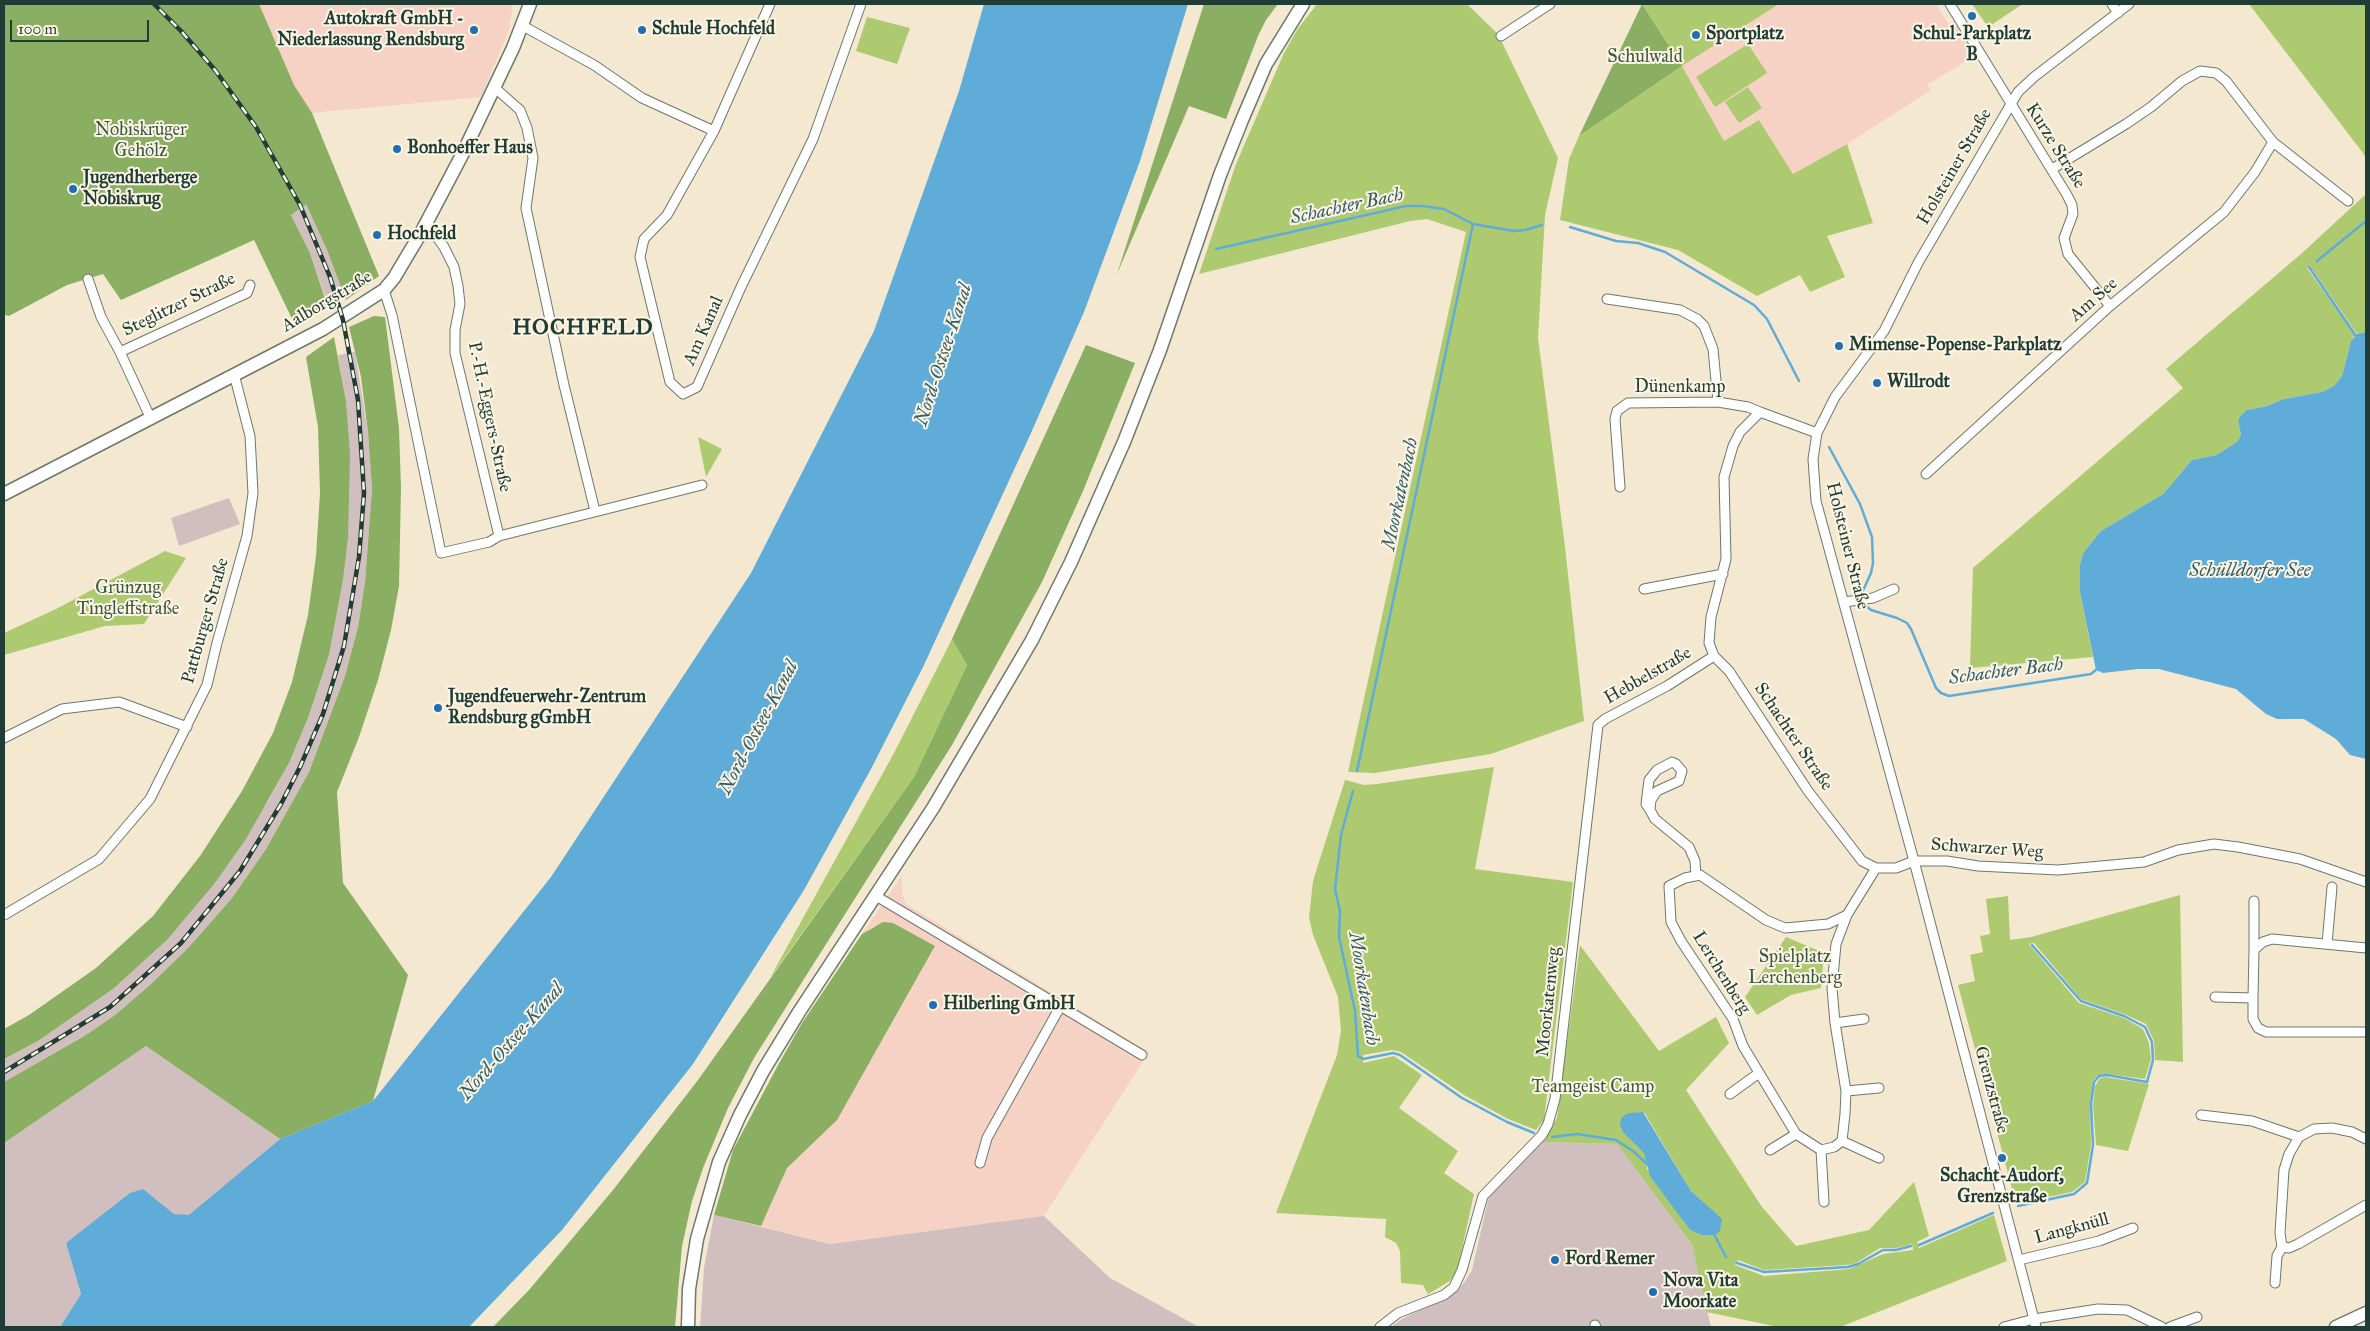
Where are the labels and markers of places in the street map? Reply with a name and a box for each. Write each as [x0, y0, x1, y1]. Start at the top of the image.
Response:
place label: Autokraft GmbH - Niederlassung Rendsburg [277, 9, 464, 52]
marker: Schul-Parkplatz B [1966, 10, 1978, 22]
place label: Schule Hochfeld [652, 19, 775, 41]
marker: Autokraft GmbH - Niederlassung Rendsburg [468, 24, 480, 36]
marker: Schule Hochfeld [636, 24, 648, 36]
place label: Sportplatz [1706, 24, 1784, 46]
place label: Schul-Parkplatz B [1913, 24, 2031, 66]
marker: Sportplatz [1690, 29, 1702, 41]
place label: Bonhoeffer Haus [407, 138, 533, 160]
marker: Bonhoeffer Haus [391, 143, 403, 155]
place label: Jugendherberge Nobiskrug [83, 168, 197, 210]
marker: Jugendherberge Nobiskrug [67, 183, 79, 195]
place label: Hochfeld [387, 224, 456, 246]
marker: Hochfeld [371, 229, 383, 241]
place label: Mimense-Popense-Parkplatz [1849, 335, 2062, 357]
marker: Mimense-Popense-Parkplatz [1833, 340, 1845, 352]
place label: Willrodt [1887, 372, 1950, 394]
marker: Willrodt [1871, 377, 1883, 389]
place label: Jugendfeuerwehr-Zentrum Rendsburg gGmbH [448, 687, 646, 730]
marker: Jugendfeuerwehr-Zentrum Rendsburg gGmbH [432, 702, 444, 714]
place label: Hilberling GmbH [943, 994, 1075, 1016]
marker: Hilberling GmbH [927, 999, 939, 1011]
marker: Schacht-Audorf, Grenzstraße [1996, 1152, 2008, 1164]
place label: Schacht-Audorf, Grenzstraße [1940, 1166, 2064, 1208]
place label: Ford Remer [1565, 1249, 1654, 1271]
marker: Ford Remer [1549, 1254, 1561, 1266]
place label: Nova Vita Moorkate [1663, 1271, 1738, 1314]
marker: Nova Vita Moorkate [1647, 1286, 1659, 1298]

